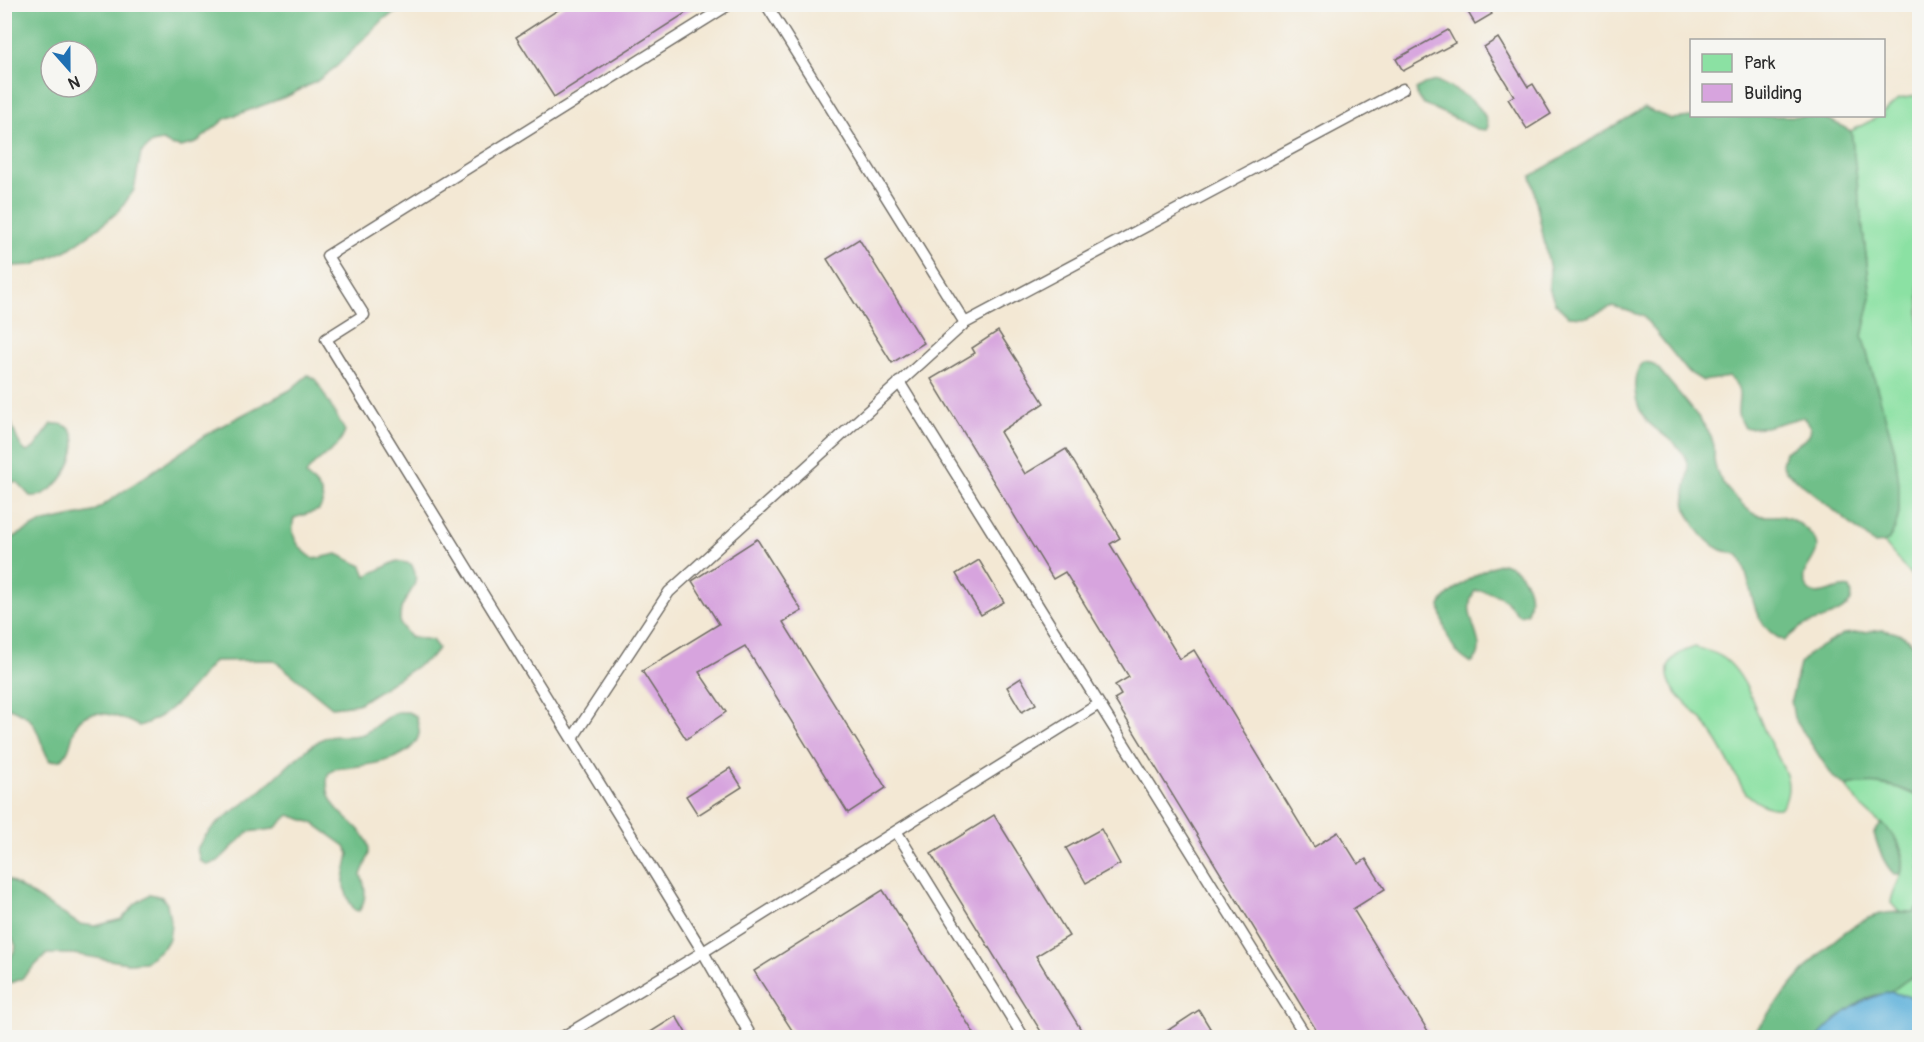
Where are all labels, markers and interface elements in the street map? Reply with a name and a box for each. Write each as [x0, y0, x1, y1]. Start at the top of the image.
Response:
north arrow [39, 39, 99, 99]
legend [1690, 39, 1885, 117]
text: Park [1744, 52, 1776, 75]
text: N [65, 71, 83, 93]
text: Building [1744, 82, 1802, 105]

